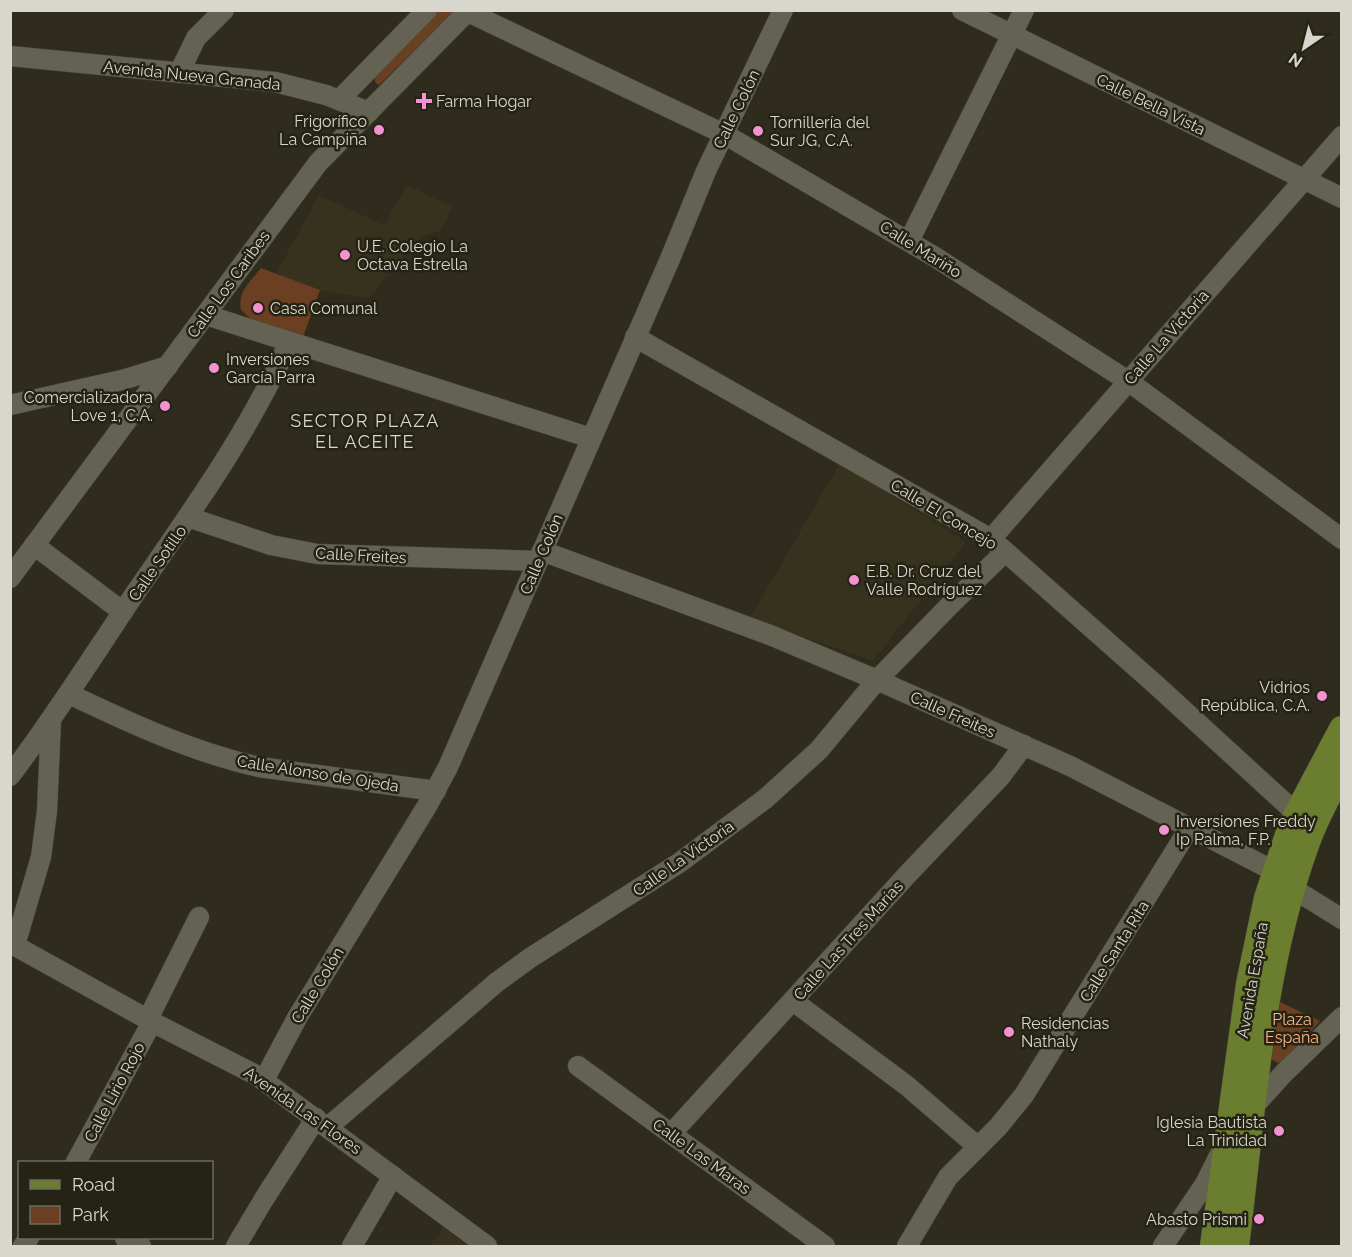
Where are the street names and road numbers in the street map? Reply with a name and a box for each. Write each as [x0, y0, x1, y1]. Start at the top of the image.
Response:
street label: Avenida Nueva Granada [102, 57, 282, 94]
street label: Calle Colón [709, 67, 764, 152]
street label: Calle Bella Vista [1093, 70, 1208, 139]
street label: Calle Mariño [876, 217, 965, 282]
street label: Calle Los Caribes [183, 227, 274, 342]
street label: Calle La Victoria [1120, 286, 1213, 389]
street label: Calle El Concejo [887, 475, 1000, 554]
street label: Calle Colón [516, 511, 567, 597]
street label: Calle Sotillo [124, 522, 190, 605]
street label: Calle Freites [315, 544, 407, 567]
street label: Calle Freites [907, 687, 999, 742]
street label: Calle Alonso de Ojeda [236, 751, 400, 796]
street label: Calle La Victoria [629, 816, 738, 900]
street label: Calle Las Tres Marías [790, 876, 907, 1004]
street label: Calle Santa Rita [1076, 897, 1153, 1005]
street label: Avenida España [1233, 921, 1272, 1040]
street label: Calle Colón [287, 944, 348, 1027]
street label: Calle Lirio Rojo [80, 1039, 149, 1145]
street label: Avenida Las Flores [240, 1063, 365, 1158]
street label: Calle Las Maras [649, 1114, 755, 1198]

